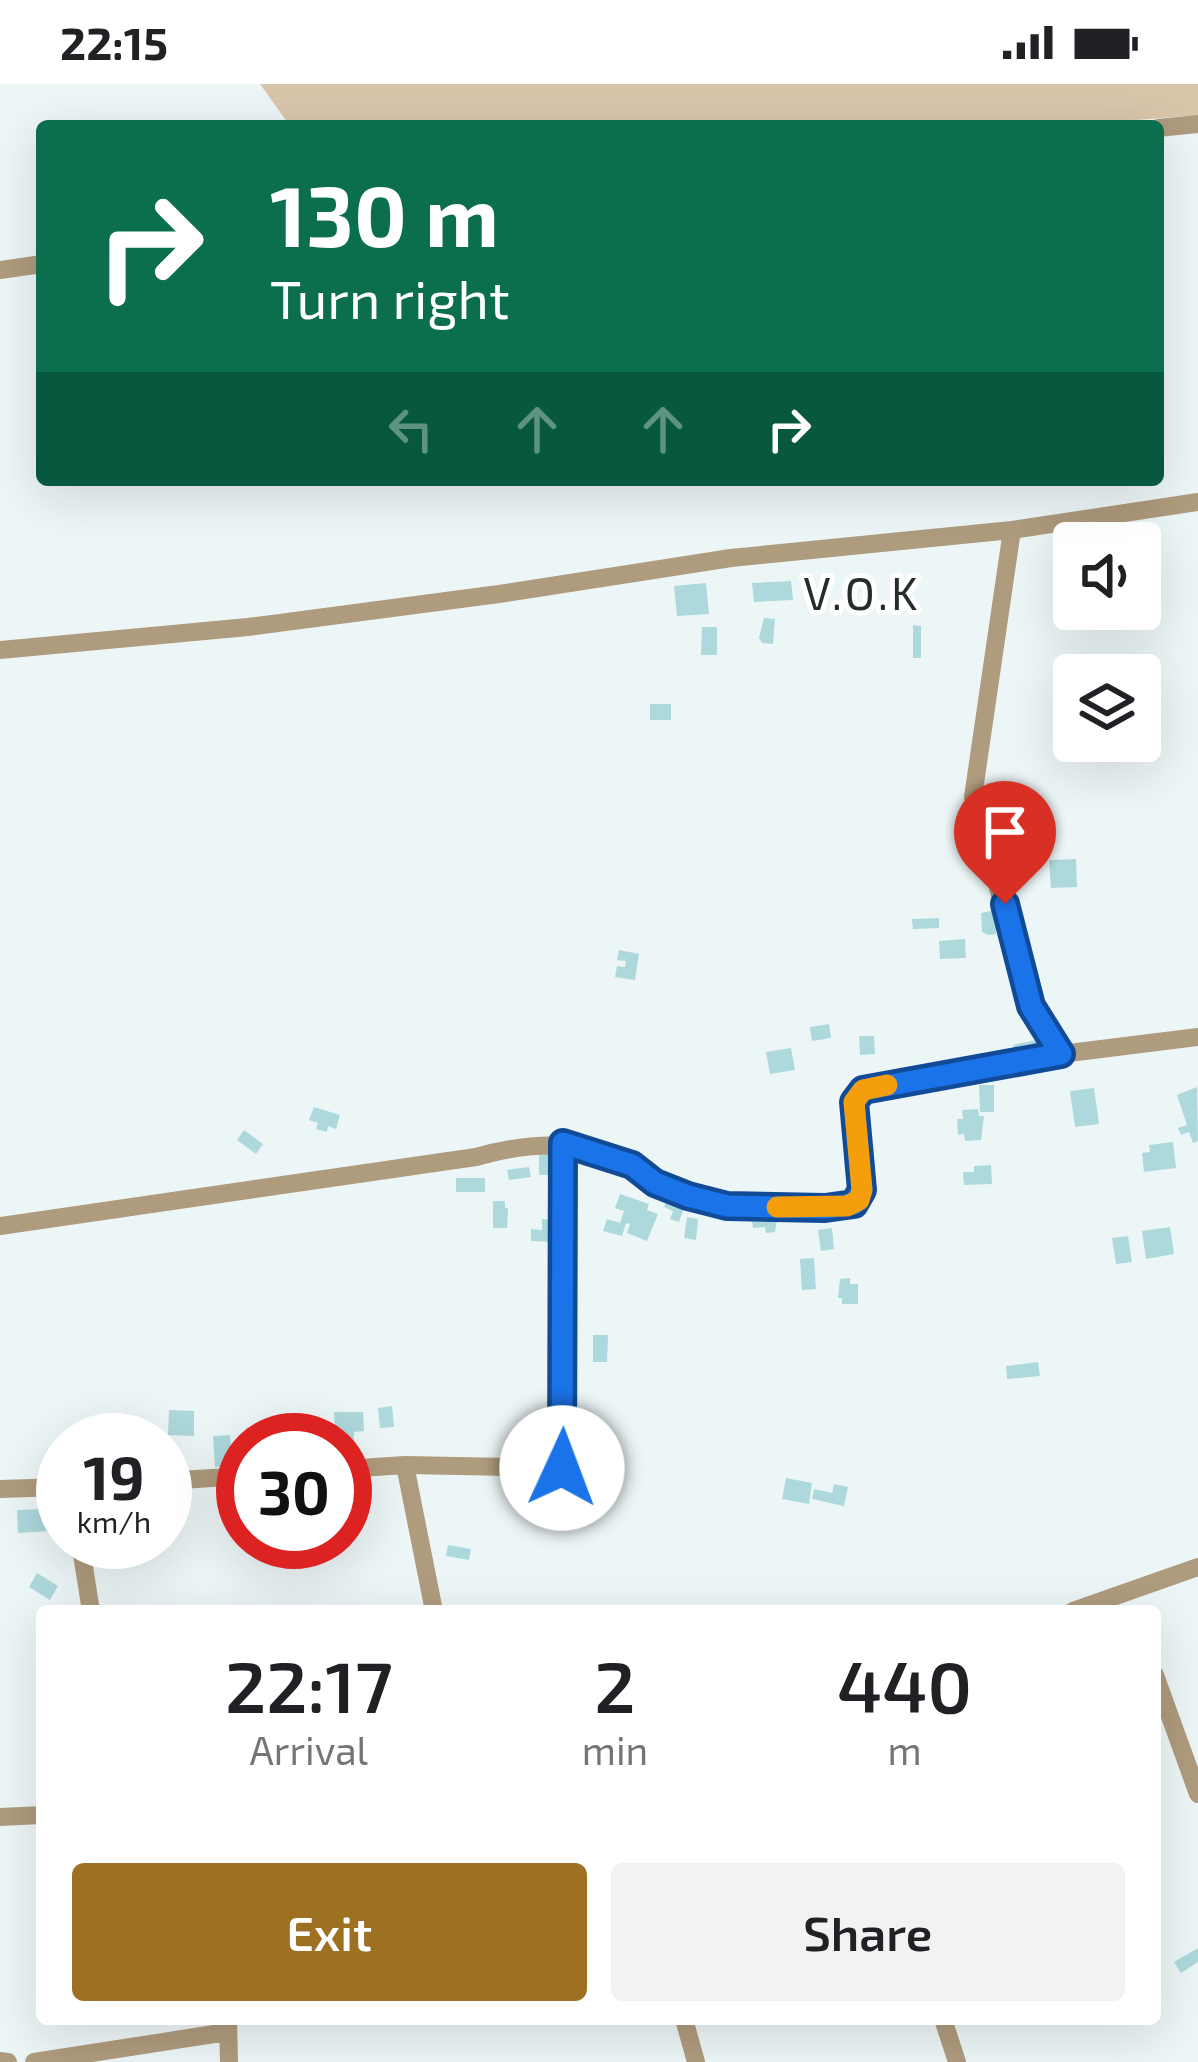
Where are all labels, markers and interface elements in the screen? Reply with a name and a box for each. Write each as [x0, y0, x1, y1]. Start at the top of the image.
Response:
text: 22:15 [60, 15, 168, 69]
text: 130 m [270, 163, 499, 264]
icon: right [72, 168, 228, 324]
text: Turn right [270, 265, 510, 330]
icon: left [378, 396, 444, 462]
icon: ahead [504, 396, 570, 462]
icon: ahead [630, 396, 696, 462]
icon: right [756, 396, 822, 462]
map controls [1053, 522, 1161, 762]
button: sound [1053, 522, 1161, 630]
district label: V.O.K [803, 565, 921, 619]
button: layers [1053, 654, 1161, 762]
pin [954, 781, 1056, 904]
icon: arrive [972, 799, 1038, 865]
position arrow [499, 1405, 625, 1531]
speed limit sign: 30 [216, 1413, 372, 1569]
text: 19 [83, 1440, 145, 1512]
text: km/h [77, 1503, 151, 1539]
text: 22:17 [225, 1641, 393, 1727]
text: 2 [594, 1641, 636, 1727]
text: 440 [837, 1641, 972, 1727]
text: Arrival [250, 1726, 368, 1773]
text: min [582, 1726, 648, 1773]
text: m [888, 1726, 922, 1773]
button: Exit [72, 1863, 587, 2001]
button: Share [611, 1863, 1125, 2001]

